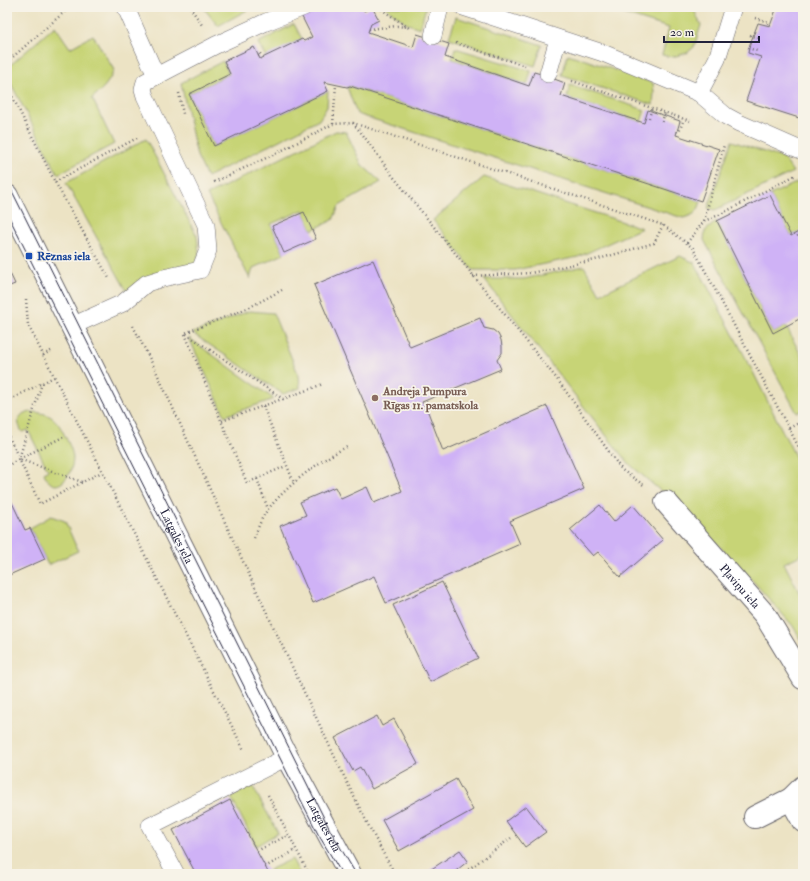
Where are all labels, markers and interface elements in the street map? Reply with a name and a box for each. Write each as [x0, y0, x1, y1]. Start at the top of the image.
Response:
scale bar [664, 18, 759, 44]
text: 20 m [670, 25, 695, 40]
place label: Rēznas iela [37, 249, 91, 264]
marker: Rēznas iela [24, 251, 34, 261]
place label: Andreja Pumpura Rīgas 11. pamatskola [382, 384, 479, 413]
marker: Andreja Pumpura Rīgas 11. pamatskola [370, 393, 380, 403]
street label: Latgales iela [156, 506, 197, 567]
street label: Pļaviņu iela [716, 561, 764, 613]
street label: Latgales iela [302, 795, 344, 856]

